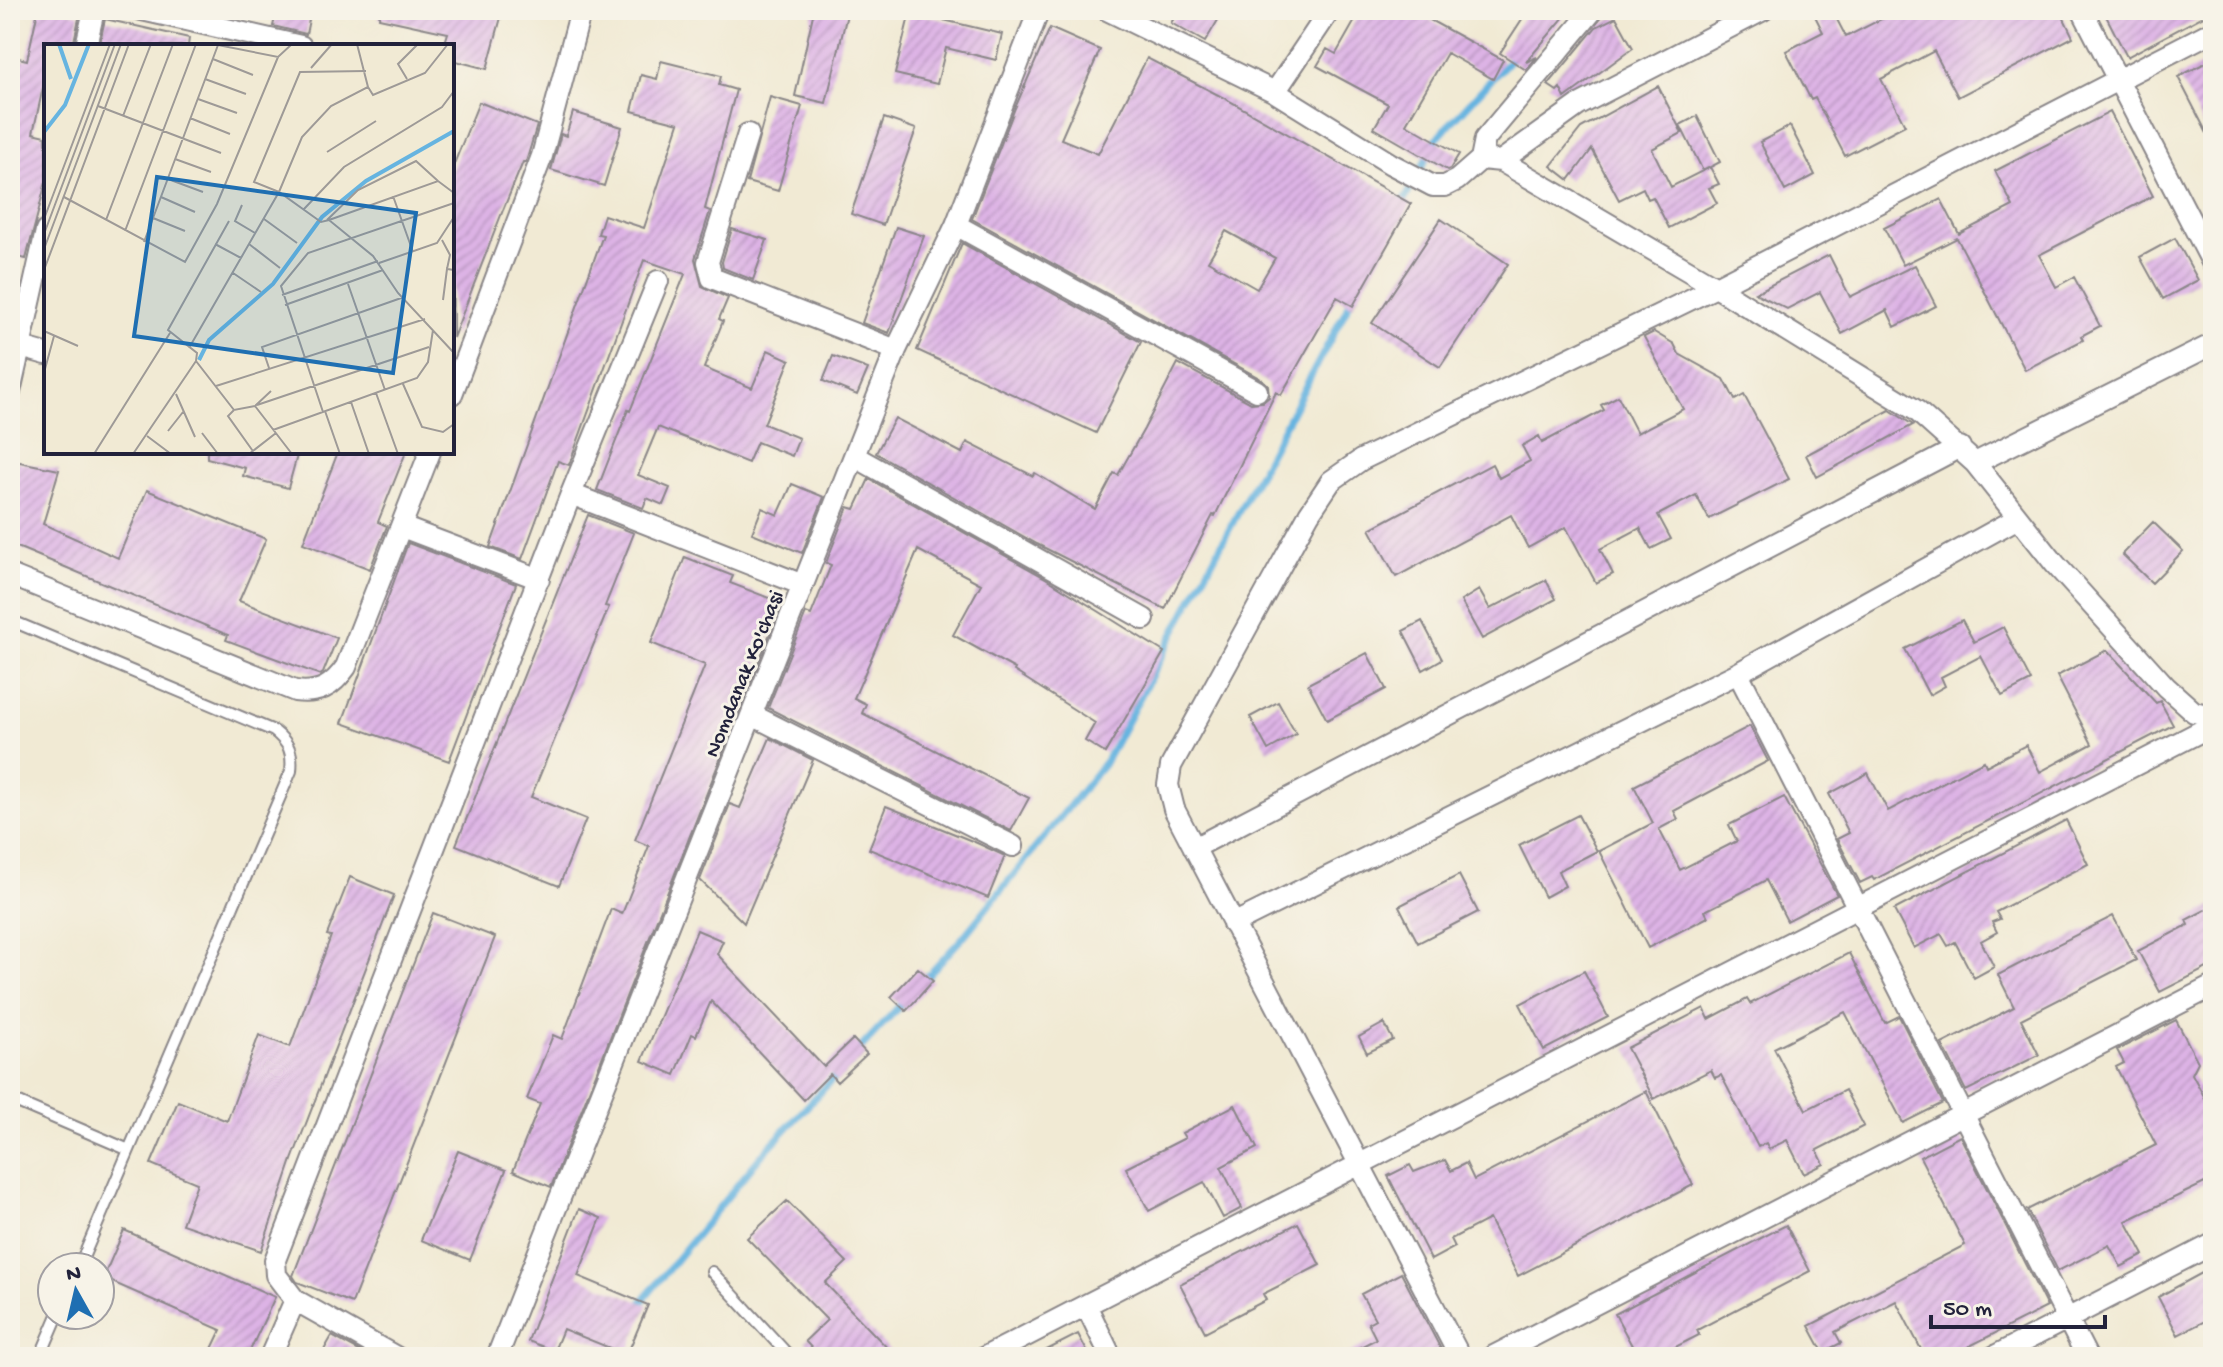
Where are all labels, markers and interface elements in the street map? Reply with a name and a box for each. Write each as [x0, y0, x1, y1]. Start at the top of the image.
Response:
inset map [44, 44, 454, 454]
street label: Nomdanak Ko'chasi [700, 587, 791, 762]
north arrow [36, 1251, 116, 1331]
text: N [65, 1261, 83, 1289]
scale bar [1931, 1279, 2105, 1329]
text: 50 m [1943, 1296, 1992, 1325]

